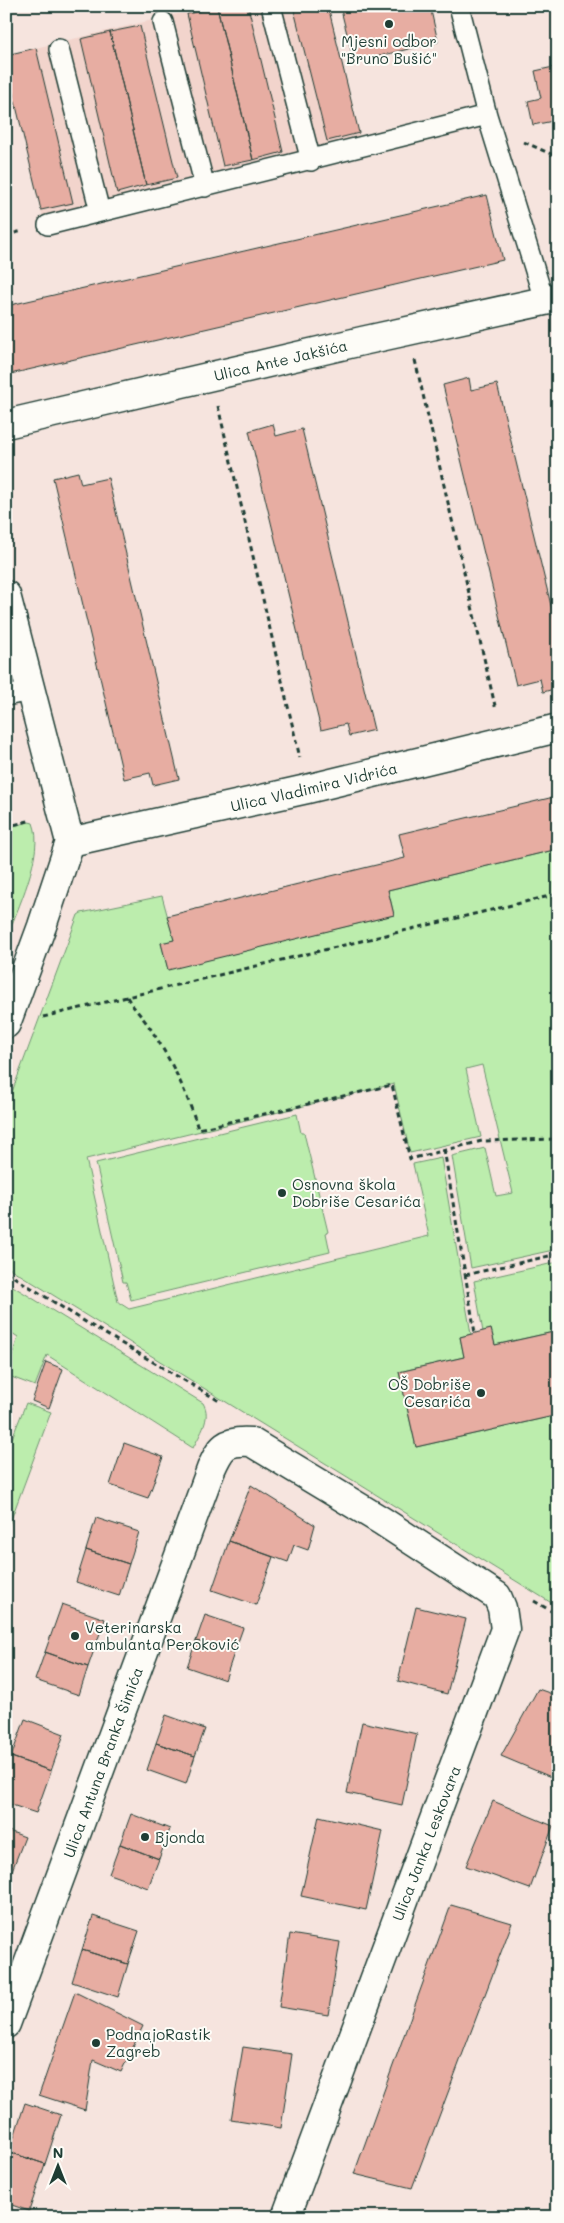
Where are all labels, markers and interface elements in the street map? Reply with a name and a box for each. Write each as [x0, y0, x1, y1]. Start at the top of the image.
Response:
marker: Mjesni odbor "Bruno Bušić" [383, 18, 395, 30]
place label: Mjesni odbor "Bruno Bušić" [341, 31, 437, 68]
street label: Ulica Ante Jakšića [212, 335, 349, 385]
street label: Ulica Vladimira Vidrića [229, 757, 399, 816]
place label: Osnovna škola Dobriše Cesarića [292, 1174, 421, 1211]
marker: Osnovna škola Dobriše Cesarića [276, 1187, 288, 1199]
place label: OŠ Dobriše Cesarića [388, 1374, 471, 1411]
marker: OŠ Dobriše Cesarića [475, 1387, 487, 1399]
place label: Veterinarska ambulanta Peroković [85, 1617, 239, 1654]
marker: Veterinarska ambulanta Peroković [69, 1630, 81, 1642]
street label: Ulica Antuna Branka Šimića [58, 1664, 147, 1860]
street label: Ulica Janka Leskovara [387, 1762, 465, 1924]
place label: Bjonda [155, 1827, 205, 1847]
marker: Bjonda [139, 1831, 151, 1843]
place label: PodnajoRastik Zagreb [106, 2024, 211, 2061]
marker: PodnajoRastik Zagreb [90, 2037, 102, 2049]
north arrow [32, 2140, 82, 2190]
text: N [53, 2143, 63, 2162]

